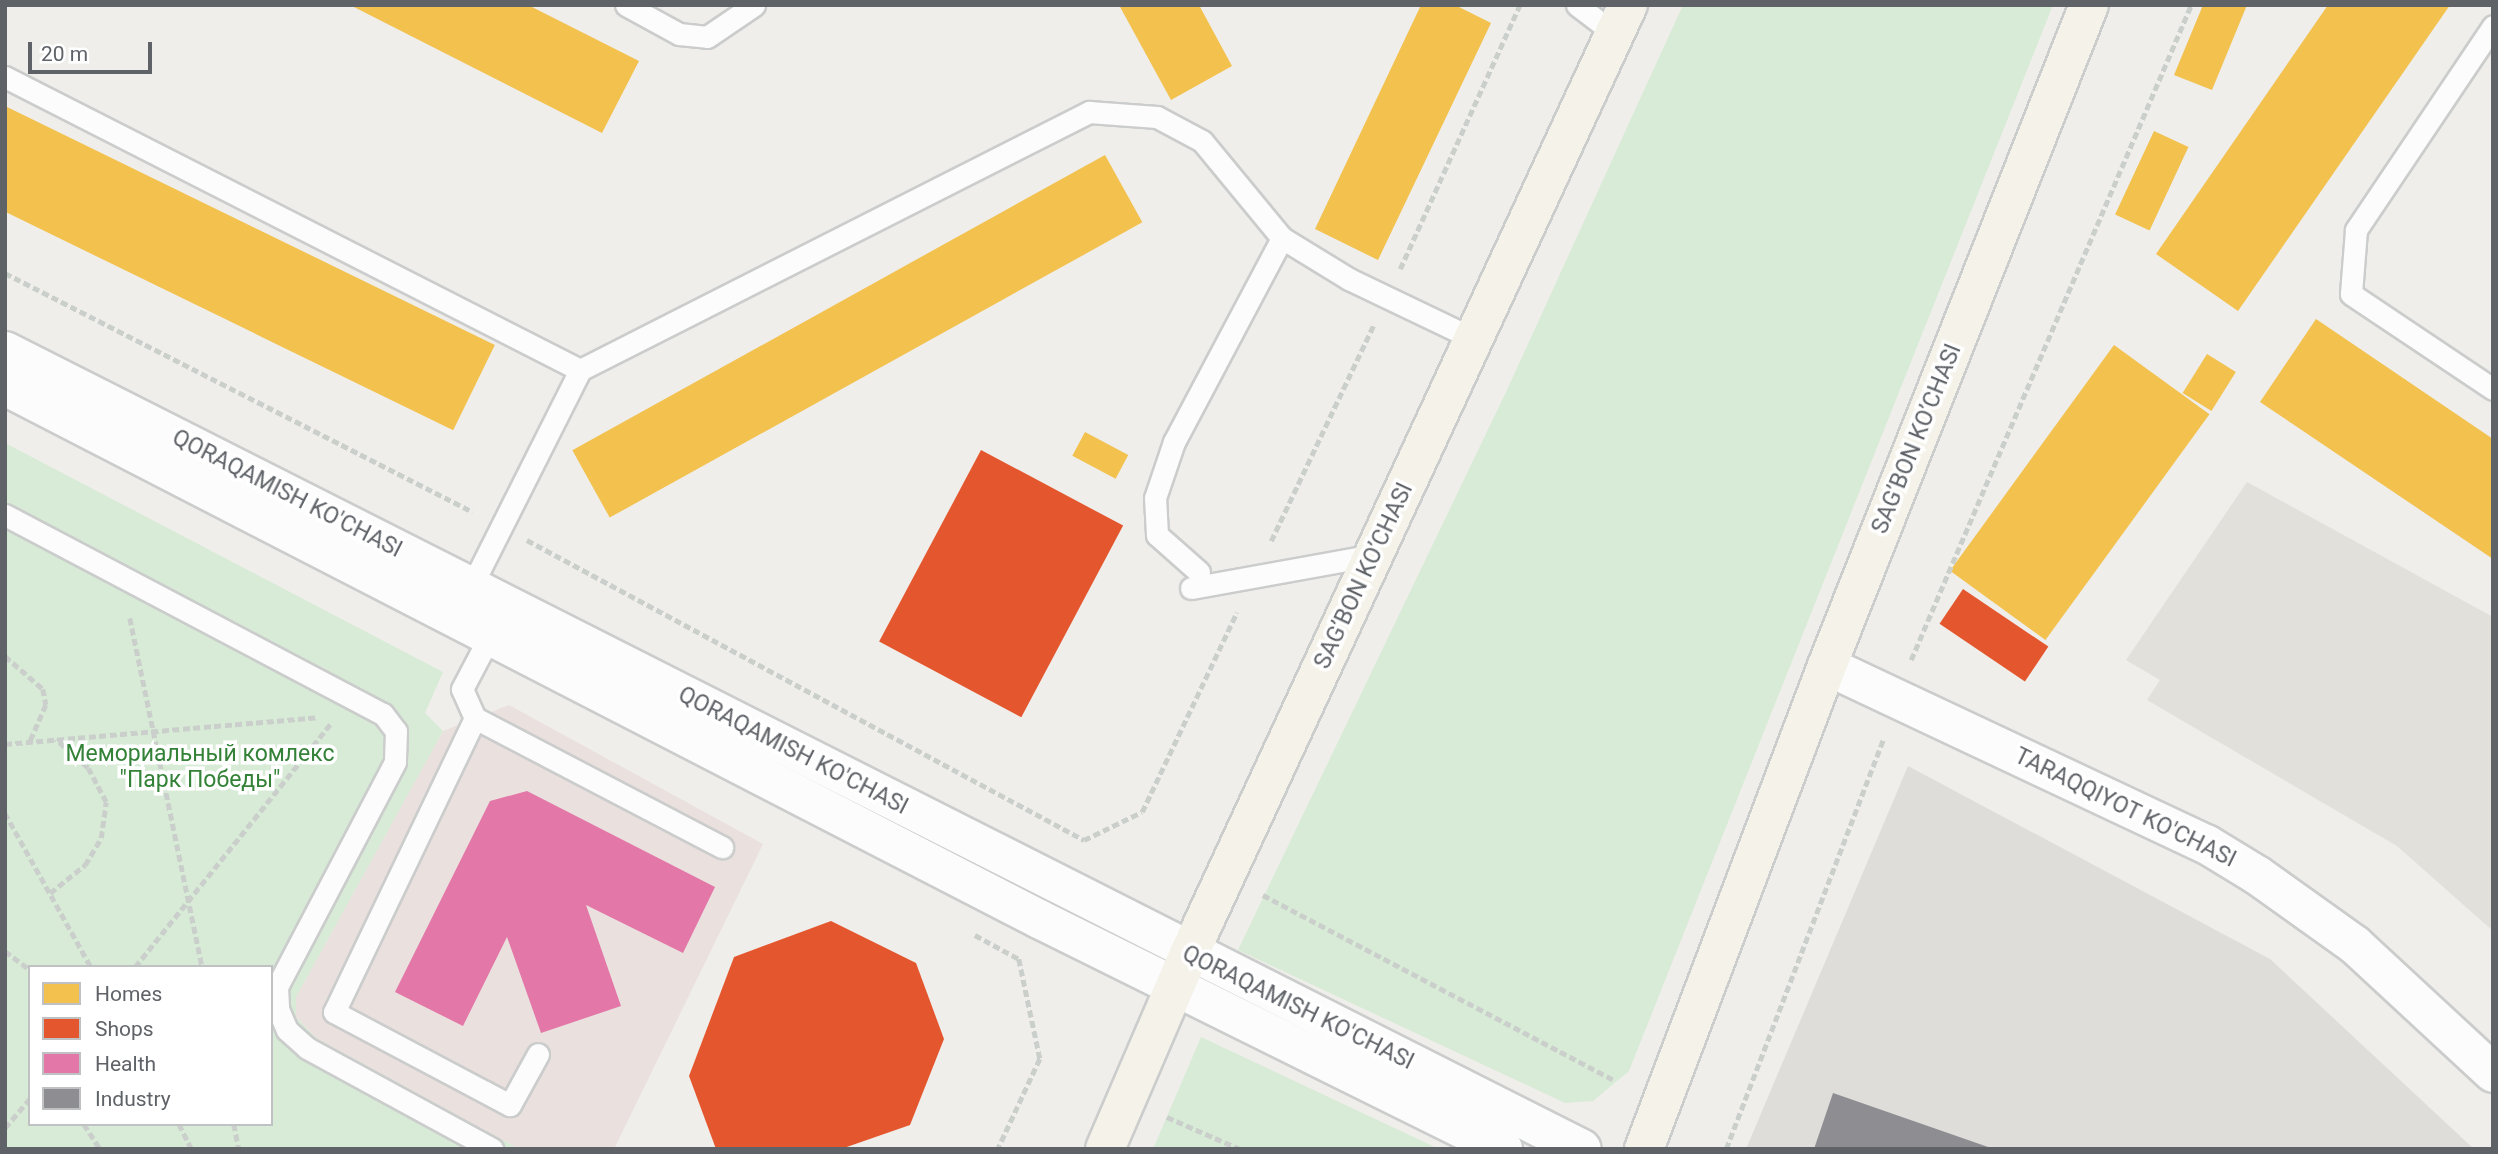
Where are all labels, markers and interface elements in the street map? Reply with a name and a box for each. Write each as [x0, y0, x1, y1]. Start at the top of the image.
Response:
scale bar [32, 28, 156, 72]
text: 20 m [41, 42, 88, 66]
street label: SAG’BON KO’CHASI [1866, 340, 1968, 538]
street label: QORAQAMISH KO'CHASI [168, 424, 406, 564]
street label: SAG’BON KO’CHASI [1309, 479, 1419, 673]
street label: QORAQAMISH KO'CHASI [674, 681, 912, 821]
park label: Мемориальный комлекс "Парк Победы" [65, 740, 335, 794]
street label: TARAQQIYOT KO'CHASI [2010, 742, 2240, 874]
street label: QORAQAMISH KO'CHASI [1178, 940, 1418, 1076]
legend [28, 965, 273, 1126]
text: Homes [95, 982, 162, 1006]
text: Shops [95, 1017, 154, 1041]
text: Health [95, 1052, 156, 1076]
text: Industry [95, 1087, 171, 1111]

